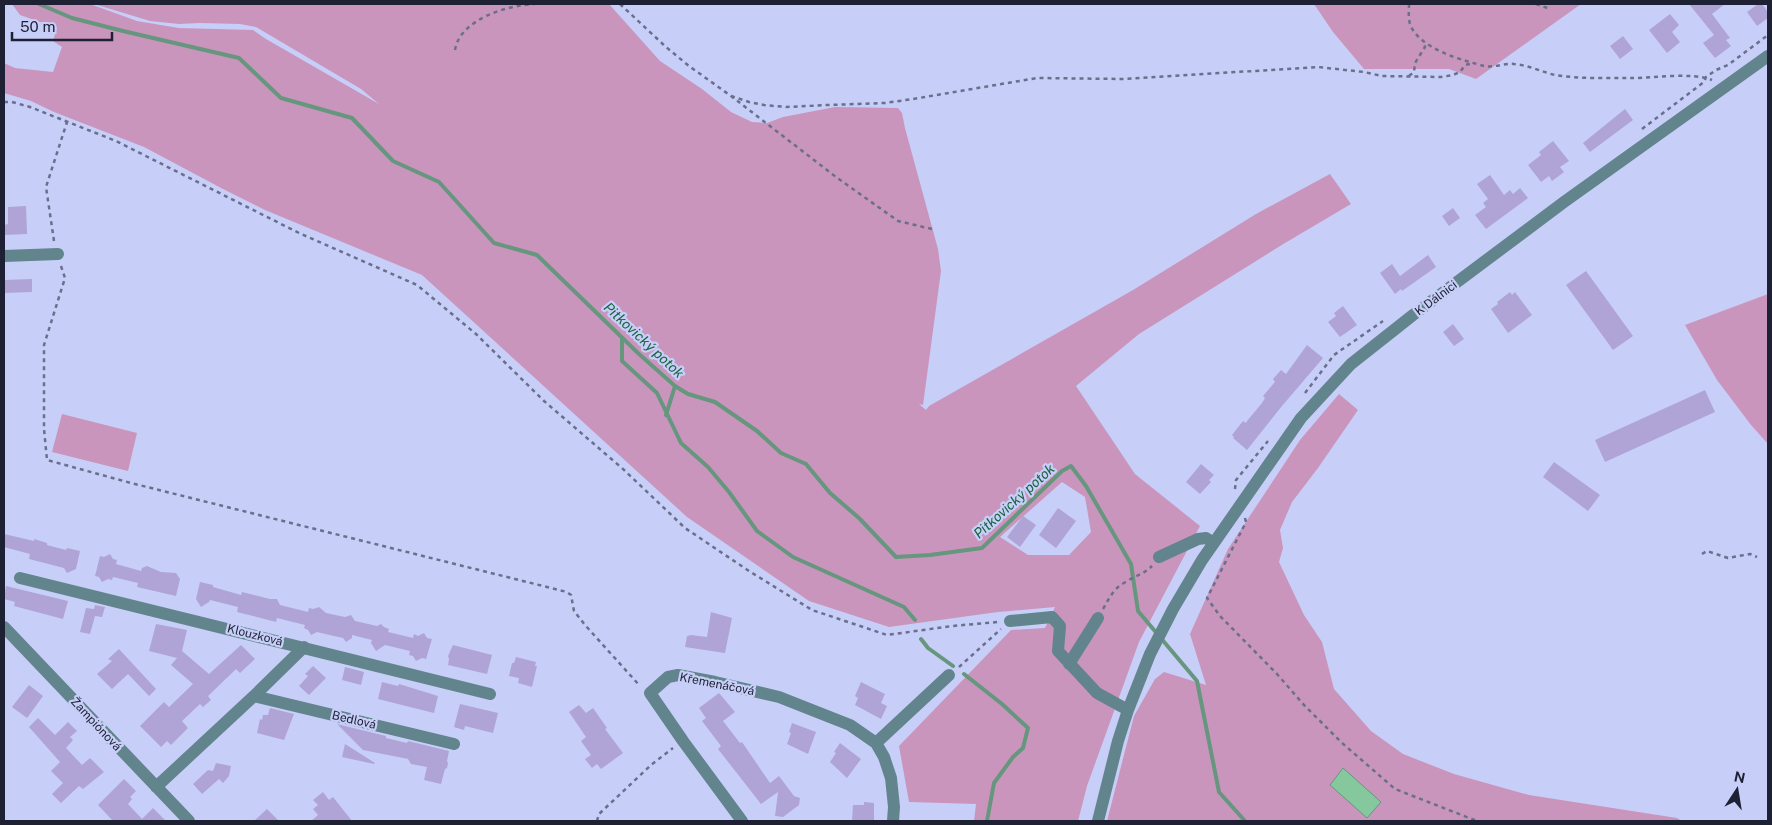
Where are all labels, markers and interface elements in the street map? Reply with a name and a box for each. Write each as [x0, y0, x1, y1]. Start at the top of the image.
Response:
scale bar [12, 10, 112, 42]
text: 50 m [20, 18, 55, 35]
street label: K Dálnici [1412, 278, 1460, 318]
water label: Pitkovický potok [601, 299, 688, 381]
water label: Pitkovický potok [970, 460, 1058, 542]
street label: Klouzková [226, 621, 284, 649]
street label: Křemenáčová [678, 670, 756, 698]
street label: Žampiónová [68, 694, 124, 754]
street label: Bedlová [331, 708, 377, 732]
north arrow [1712, 765, 1762, 815]
text: N [1733, 768, 1747, 786]

